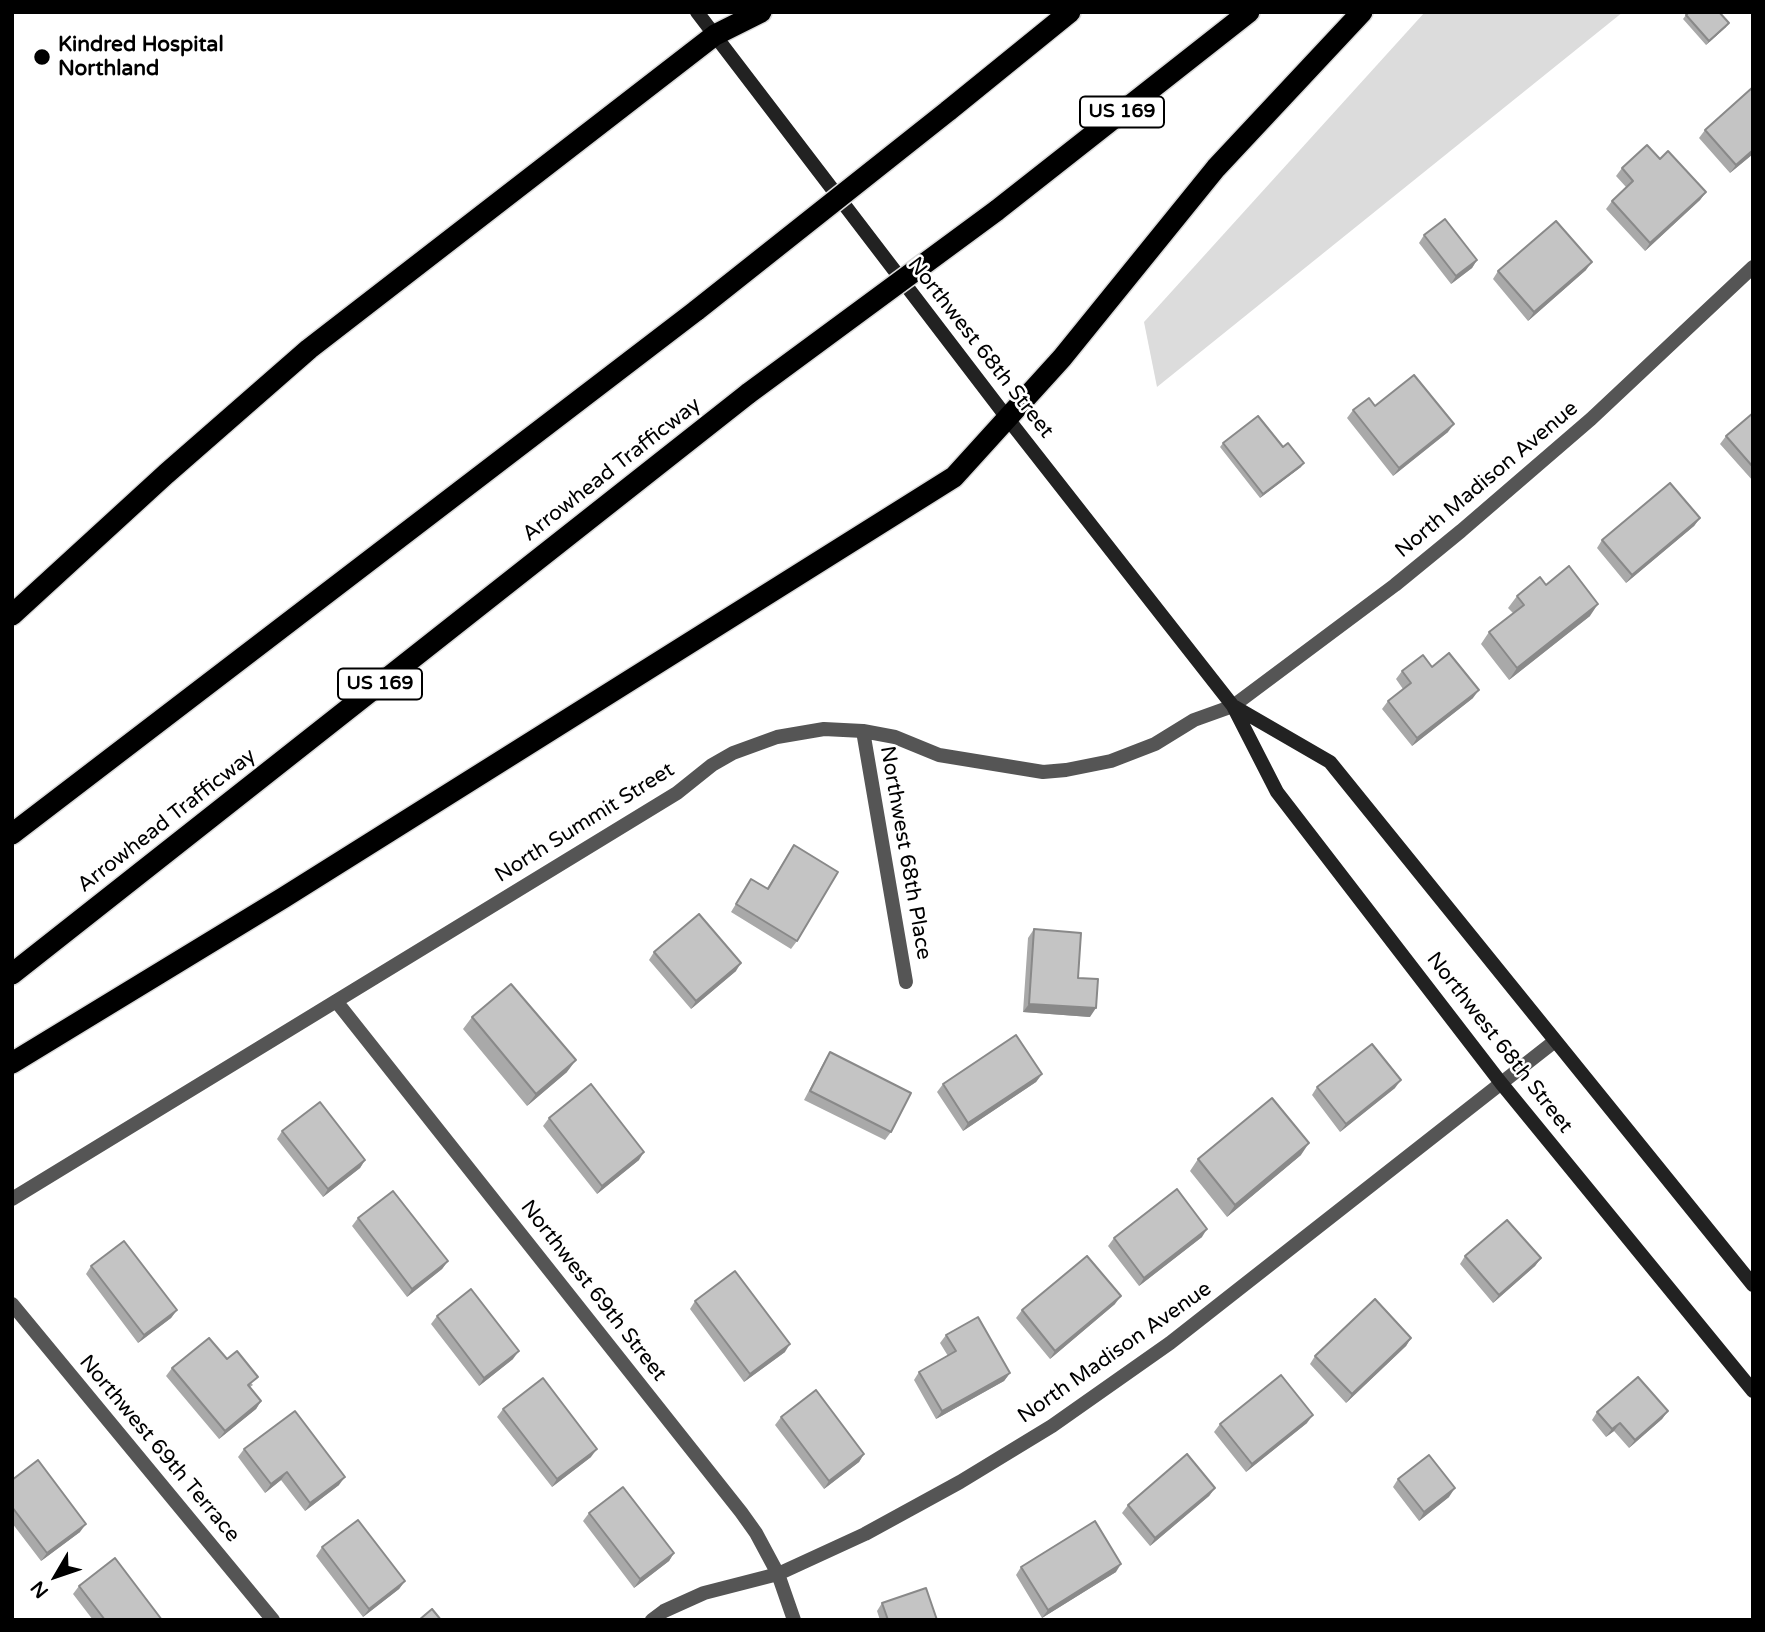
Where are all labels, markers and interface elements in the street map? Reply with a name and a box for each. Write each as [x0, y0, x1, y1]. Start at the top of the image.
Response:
place label: Kindred Hospital Northland [58, 32, 224, 82]
marker: Kindred Hospital Northland [32, 47, 52, 67]
road number: US 169 [1080, 96, 1164, 128]
street label: Northwest 68th Street [902, 253, 1058, 443]
street label: Arrowhead Trafficway [518, 393, 706, 547]
street label: North Madison Avenue [1391, 396, 1583, 564]
road number: US 169 [338, 668, 422, 699]
street label: Arrowhead Trafficway [73, 744, 261, 898]
street label: Northwest 68th Place [874, 744, 936, 962]
street label: North Summit Street [491, 758, 679, 888]
street label: Northwest 68th Street [1421, 948, 1577, 1138]
street label: Northwest 69th Street [515, 1196, 671, 1386]
street label: North Madison Avenue [1013, 1277, 1217, 1429]
street label: Northwest 69th Terrace [73, 1350, 245, 1548]
north arrow [21, 1541, 91, 1611]
text: N [26, 1576, 53, 1602]

